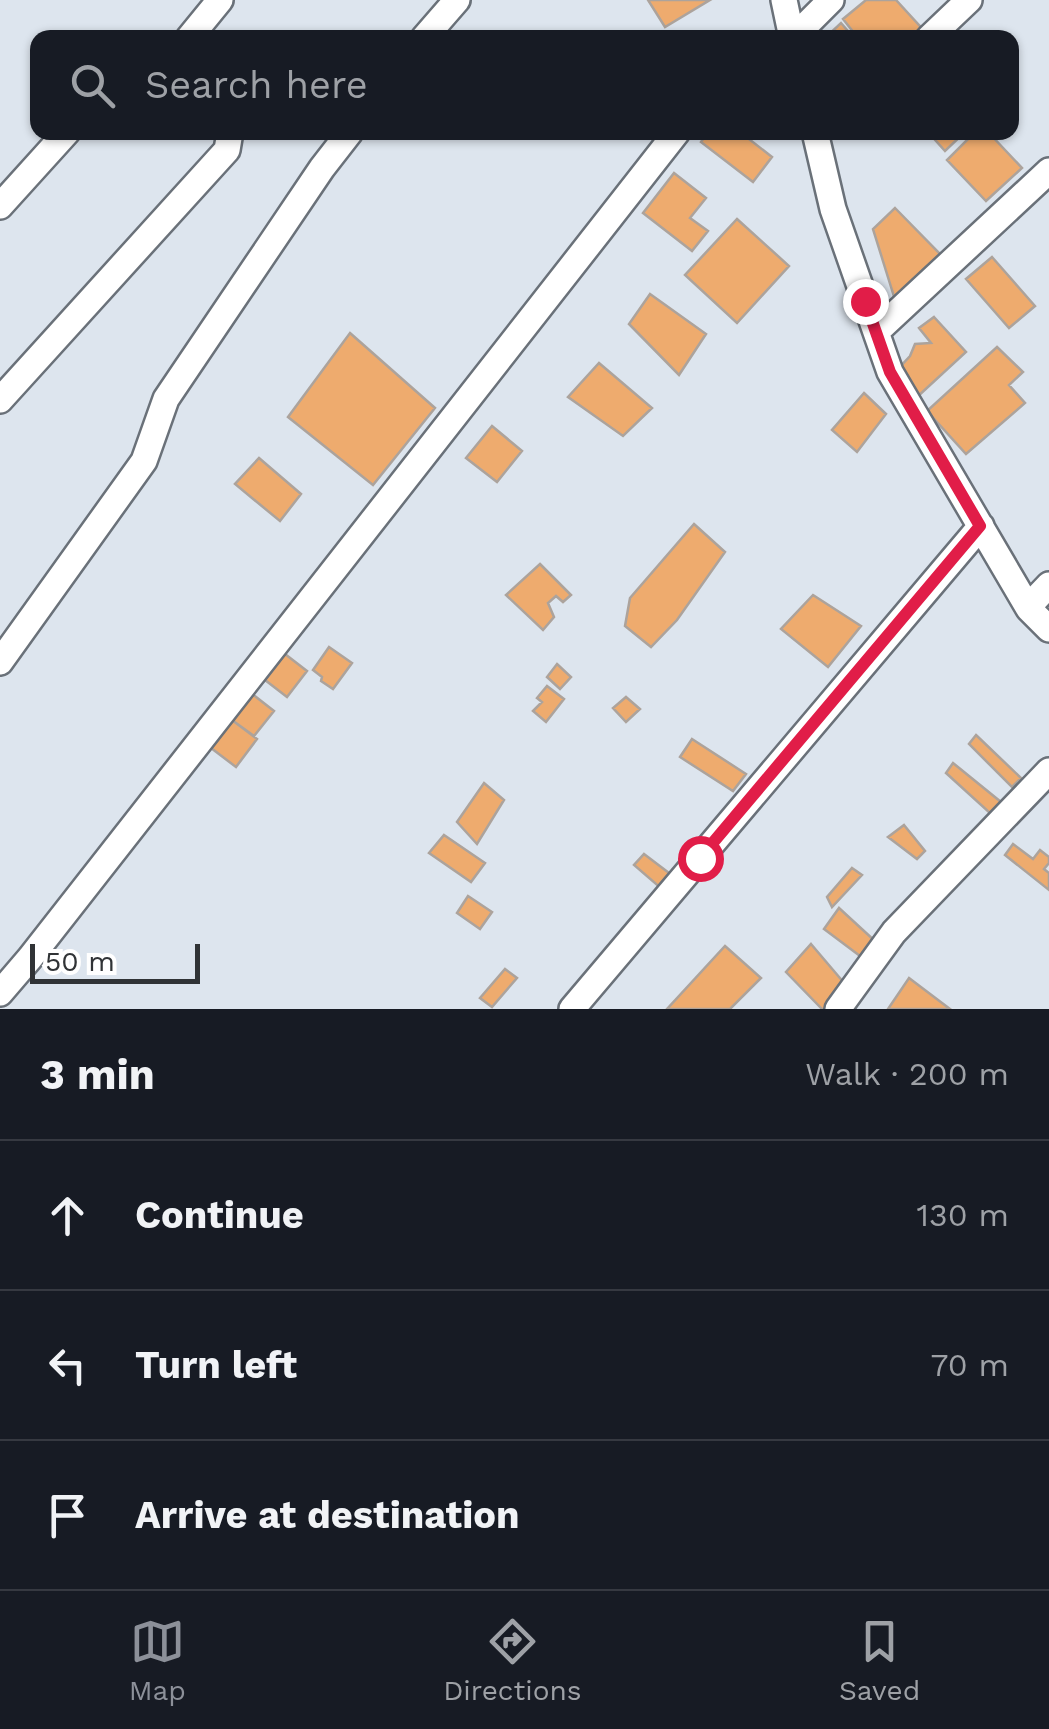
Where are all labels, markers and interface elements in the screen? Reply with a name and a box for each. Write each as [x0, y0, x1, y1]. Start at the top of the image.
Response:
search box [30, 30, 1019, 140]
icon: search [65, 58, 120, 113]
text: Search here [145, 63, 368, 107]
route end [843, 279, 889, 325]
route start [678, 836, 724, 882]
scale bar [30, 939, 200, 984]
text: 50 m [45, 945, 115, 978]
text: 3 min [40, 1050, 155, 1099]
text: Walk · 200 m [805, 1055, 1009, 1093]
icon: ahead [40, 1188, 95, 1243]
text: Continue [135, 1193, 304, 1237]
text: 130 m [917, 1196, 1009, 1234]
icon: left [40, 1338, 95, 1393]
text: Turn left [135, 1343, 297, 1387]
text: 70 m [930, 1346, 1009, 1384]
icon: arrive [40, 1488, 95, 1543]
text: Arrive at destination [135, 1493, 520, 1537]
tab: Map [129, 1614, 186, 1707]
tab: Directions [443, 1614, 582, 1707]
tab: Saved [839, 1614, 920, 1707]

